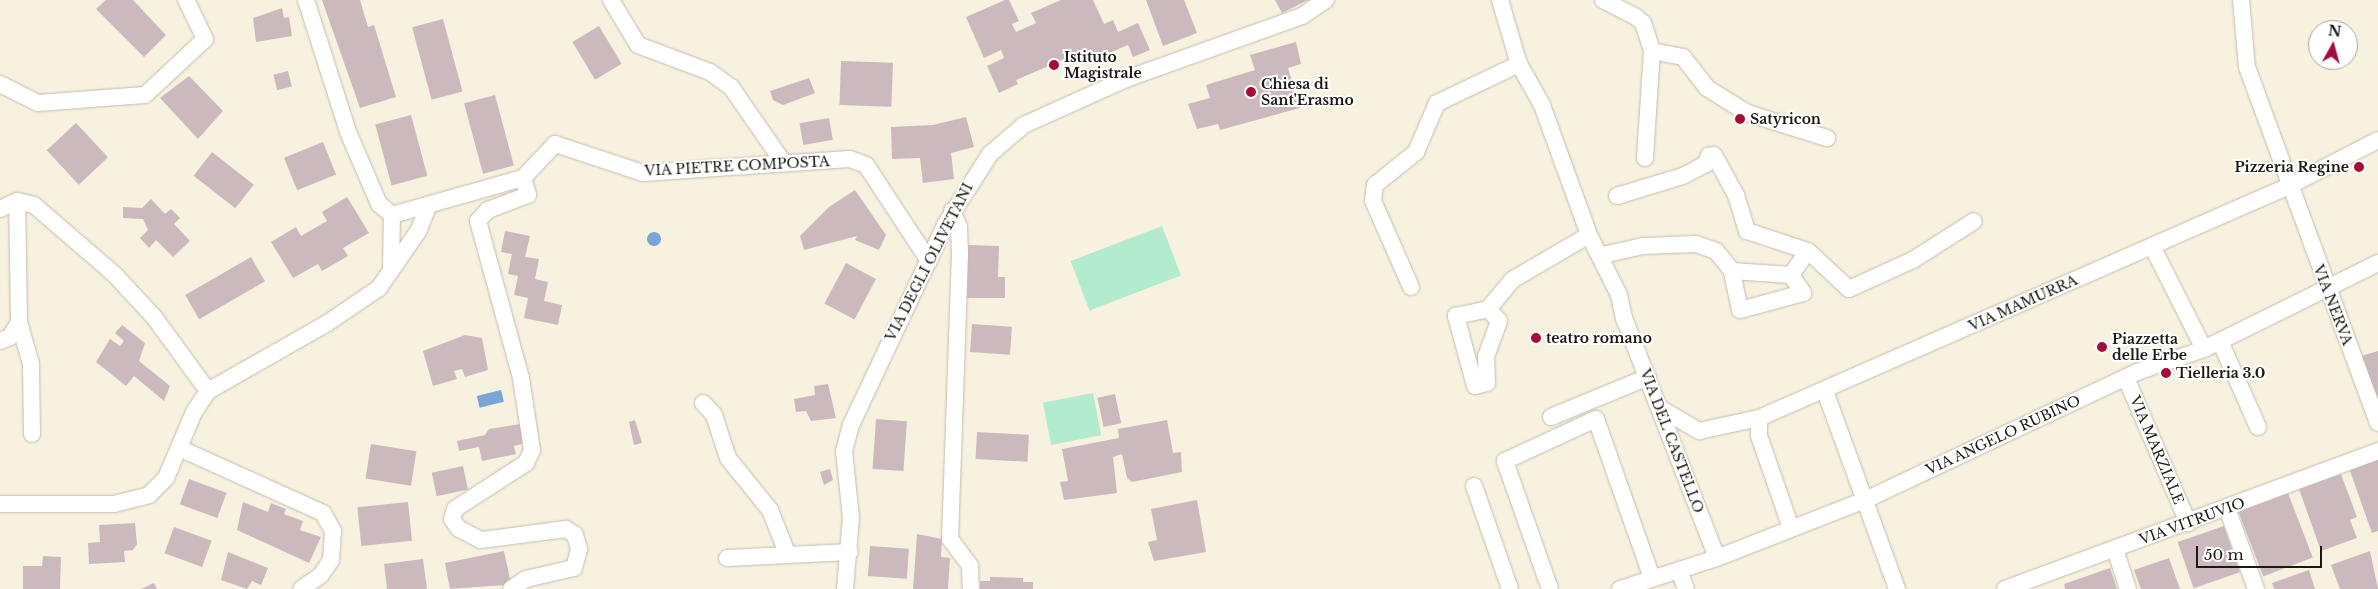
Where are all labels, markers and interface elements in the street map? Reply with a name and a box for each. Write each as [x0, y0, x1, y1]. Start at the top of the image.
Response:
north arrow [2308, 20, 2358, 70]
text: N [2327, 21, 2342, 41]
place label: Istituto Magistrale [1064, 49, 1142, 82]
marker: Istituto Magistrale [1048, 59, 1060, 71]
place label: Chiesa di Sant'Erasmo [1261, 76, 1354, 108]
marker: Chiesa di Sant'Erasmo [1245, 86, 1257, 98]
place label: Satyricon [1750, 111, 1821, 127]
marker: Satyricon [1734, 113, 1746, 125]
street label: VIA PIETRE COMPOSTA [644, 153, 830, 179]
place label: Pizzeria Regine [2235, 159, 2349, 175]
marker: Pizzeria Regine [2353, 161, 2365, 173]
street label: VIA DEGLI OLIVETANI [882, 180, 976, 344]
street label: VIA NERVA [2310, 262, 2356, 348]
street label: VIA MAMURRA [1966, 271, 2080, 335]
place label: teatro romano [1546, 330, 1652, 346]
place label: Piazzetta delle Erbe [2112, 331, 2187, 364]
marker: teatro romano [1530, 332, 1542, 344]
marker: Piazzetta delle Erbe [2096, 341, 2108, 353]
place label: Tielleria 3.0 [2176, 365, 2265, 381]
street label: VIA DEL CASTELLO [1637, 366, 1707, 516]
marker: Tielleria 3.0 [2160, 367, 2172, 379]
street label: VIA ANGELO RUBINO [1923, 392, 2083, 478]
street label: VIA MARZIALE [2127, 393, 2187, 507]
street label: VIA VITRUVIO [2136, 494, 2248, 548]
scale bar [2198, 536, 2324, 568]
text: 50 m [2204, 545, 2244, 564]

